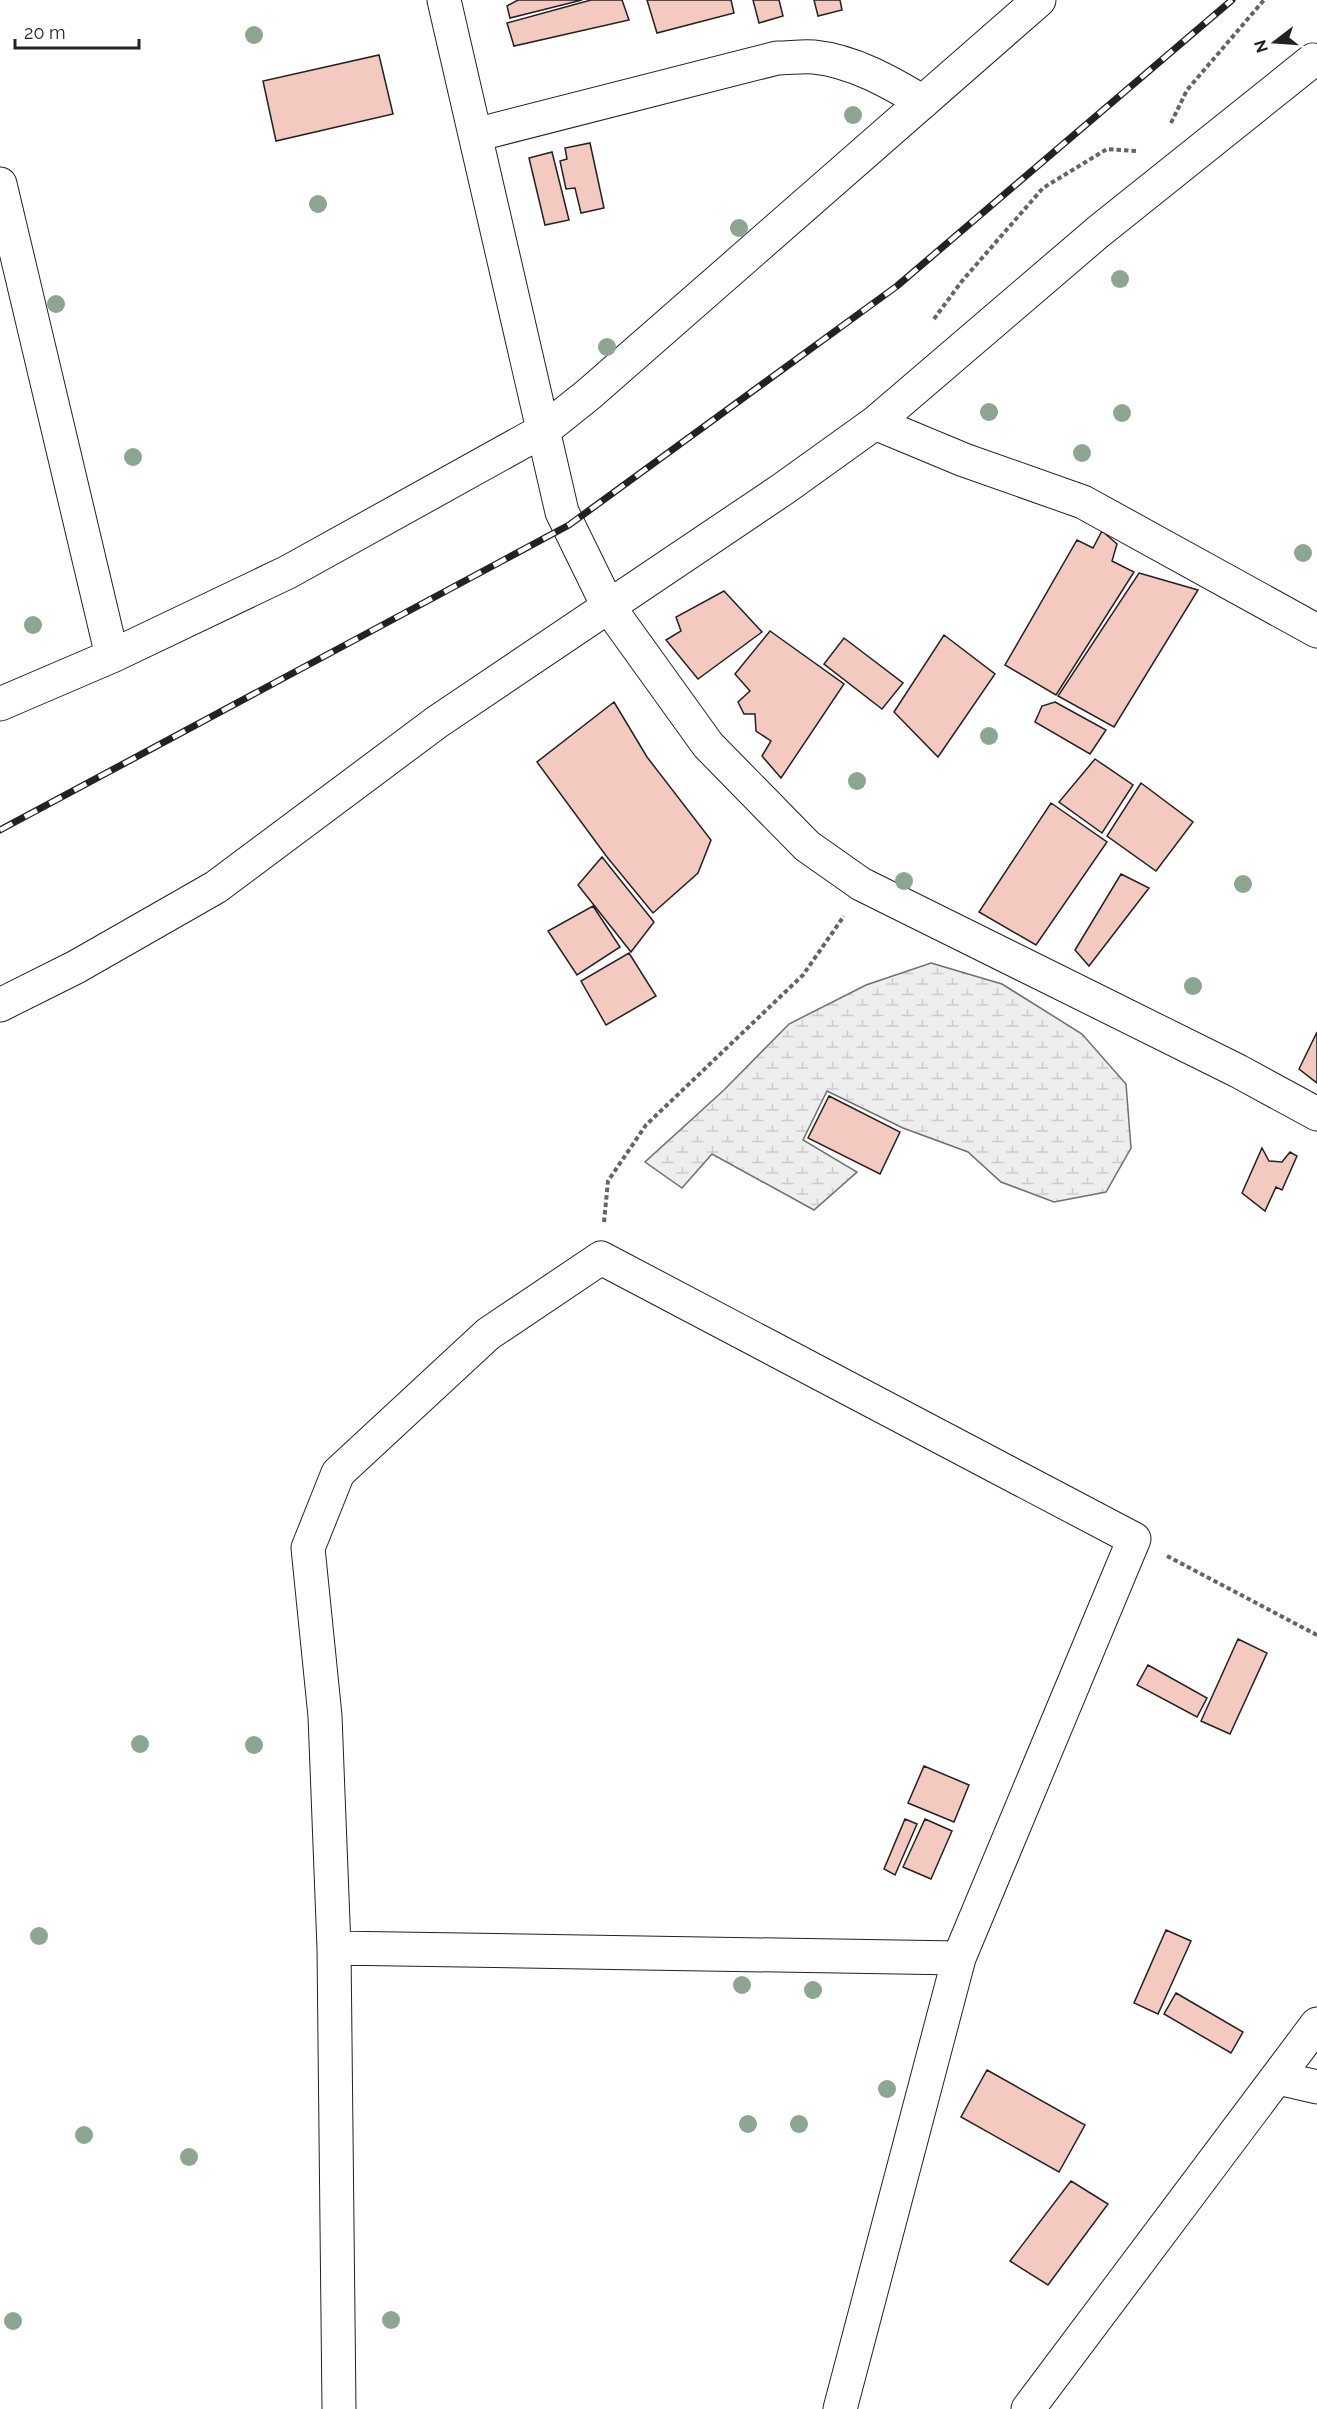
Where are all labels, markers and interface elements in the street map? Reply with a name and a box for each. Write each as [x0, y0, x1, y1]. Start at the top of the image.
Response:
scale bar [15, 12, 140, 50]
north arrow [1245, 12, 1305, 72]
text: 20 m [24, 22, 66, 43]
text: N [1250, 38, 1272, 55]

